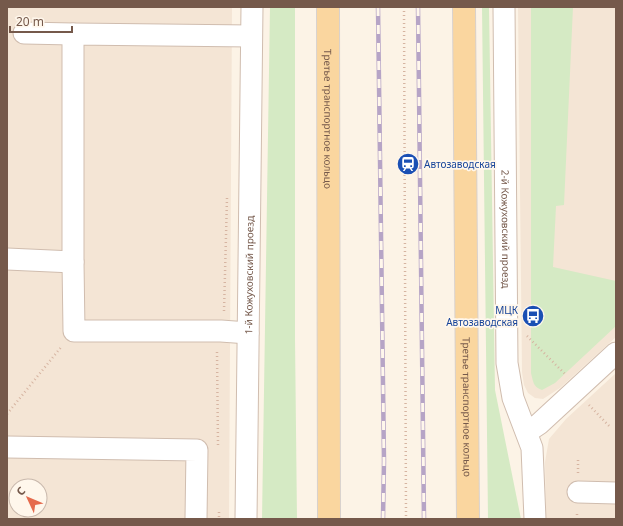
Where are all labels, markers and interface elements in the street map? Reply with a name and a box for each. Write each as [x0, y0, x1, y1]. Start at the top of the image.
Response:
scale bar [10, 8, 72, 34]
text: 20 m [16, 13, 44, 30]
street label: Третье транспортное кольцо [321, 49, 335, 189]
station icon: Автозаводская [395, 151, 421, 177]
place label: Автозаводская [424, 157, 496, 171]
street label: 2-й Кожуховский проезд [498, 170, 513, 288]
street label: 1-й Кожуховский проезд [241, 216, 257, 334]
place label: МЦК Автозаводская [446, 303, 519, 329]
bus stop icon: МЦК Автозаводская [520, 303, 546, 329]
street label: Третье транспортное кольцо [460, 337, 475, 477]
north arrow [8, 478, 48, 518]
text: С [13, 483, 28, 498]

